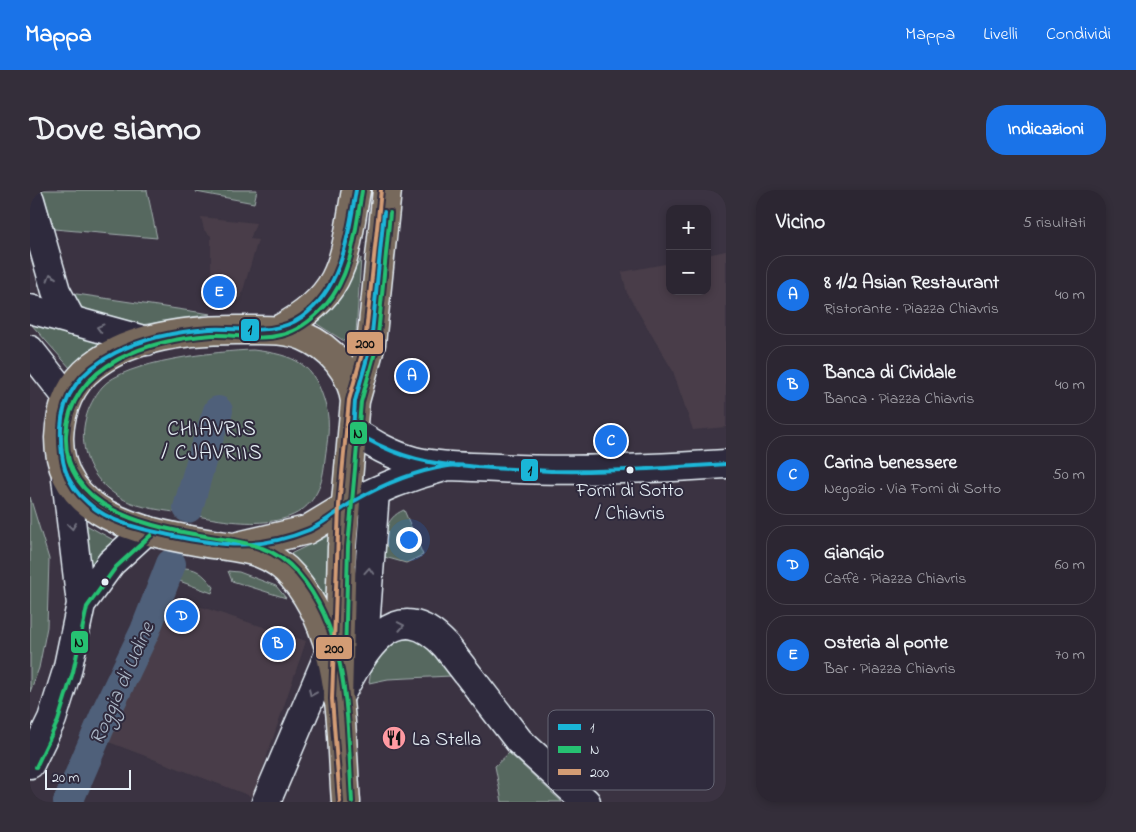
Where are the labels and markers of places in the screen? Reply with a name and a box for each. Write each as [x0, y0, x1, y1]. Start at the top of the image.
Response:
pin: E [203, 273, 235, 311]
pin: A [396, 357, 428, 395]
pin: C [595, 422, 627, 460]
marker: Forni di Sotto / Chiavris [625, 465, 635, 475]
place label: Forni di Sotto / Chiavris [575, 478, 684, 528]
unlabelled marker [100, 577, 110, 587]
pin: D [166, 597, 198, 635]
pin: B [262, 625, 294, 663]
restaurant icon: La Stella [381, 725, 407, 751]
place label: La Stella [412, 726, 481, 755]

